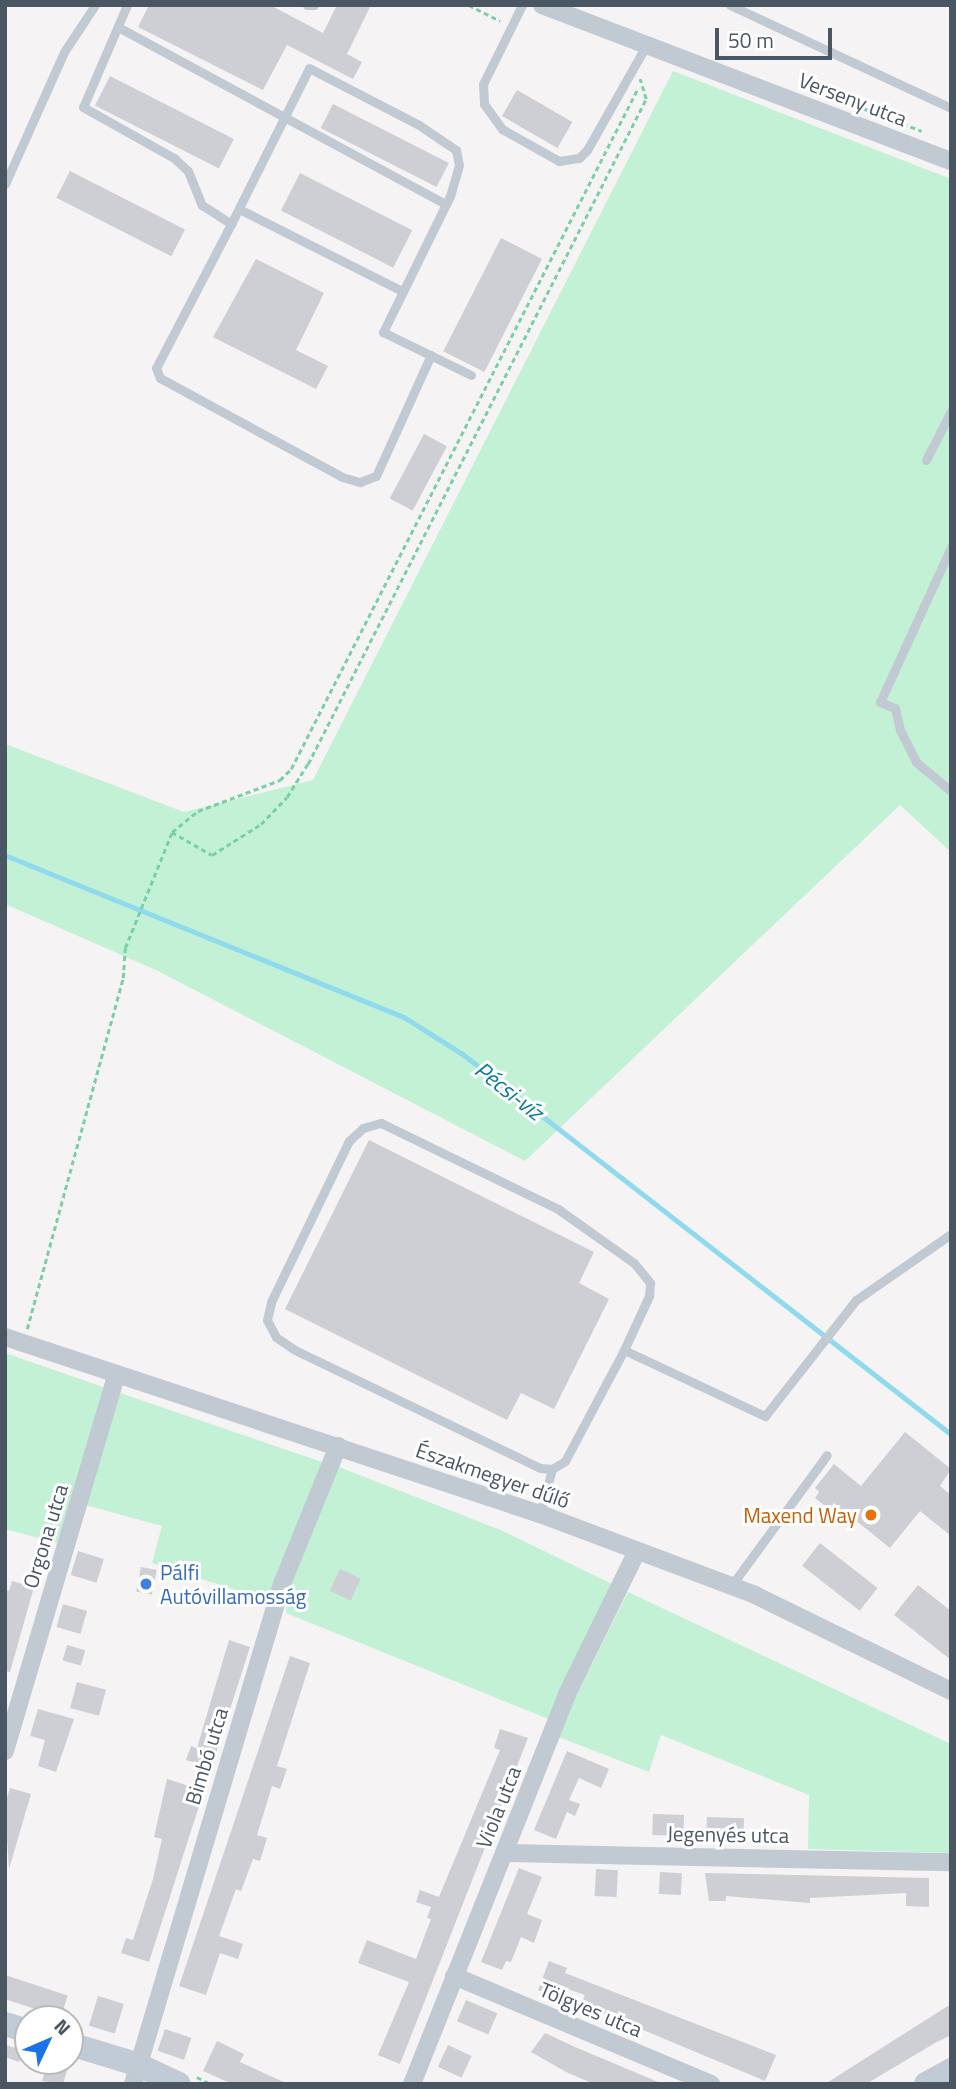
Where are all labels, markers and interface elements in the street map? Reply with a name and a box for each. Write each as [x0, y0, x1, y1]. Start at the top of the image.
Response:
scale bar [718, 14, 835, 58]
text: 50 m [728, 24, 774, 56]
street label: Verseny utca [795, 67, 911, 131]
water label: Pécsi-víz [469, 1056, 549, 1126]
street label: Északmegyer dűlő [413, 1437, 573, 1513]
street label: Orgona utca [17, 1481, 73, 1591]
place label: Maxend Way [743, 1502, 857, 1528]
marker: Maxend Way [863, 1507, 879, 1523]
place label: Pálfi Autóvillamosság [160, 1559, 306, 1609]
marker: Pálfi Autóvillamosság [138, 1576, 154, 1592]
street label: Bimbó utca [179, 1704, 233, 1808]
street label: Viola utca [470, 1762, 526, 1852]
street label: Jegenyés utca [667, 1820, 789, 1848]
street label: Tölgyes utca [536, 1976, 646, 2042]
north arrow [14, 2005, 84, 2075]
text: N [48, 2012, 78, 2041]

